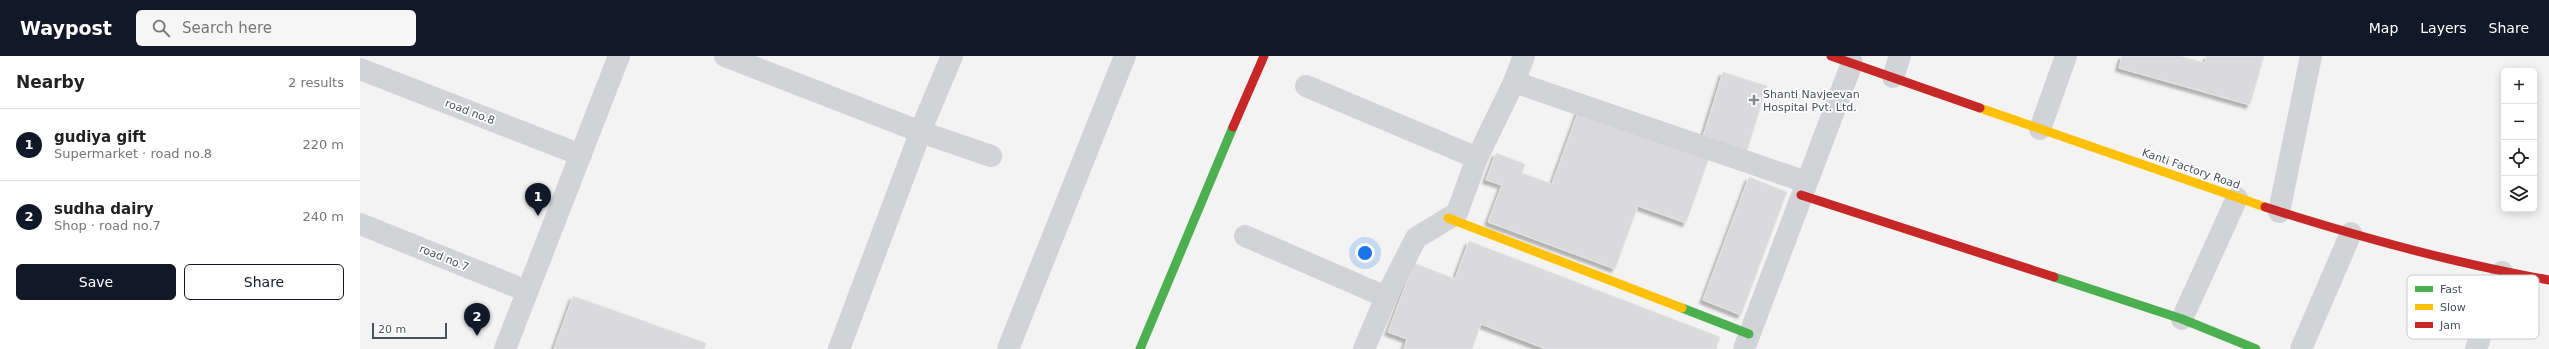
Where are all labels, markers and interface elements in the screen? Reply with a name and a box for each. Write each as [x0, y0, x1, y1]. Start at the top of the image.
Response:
search box [136, 10, 416, 46]
text: Waypost [20, 17, 112, 39]
icon: search [150, 17, 172, 39]
text: Search here [182, 19, 272, 37]
text: Map [2369, 20, 2398, 36]
text: Layers [2420, 20, 2467, 36]
text: Share [2489, 20, 2529, 36]
map controls [2501, 68, 2537, 212]
button: + [2501, 68, 2537, 104]
text: Nearby [16, 72, 85, 92]
text: 2 results [288, 75, 344, 90]
place label: Shanti Navjeevan Hospital Pvt. Ltd. [1763, 88, 1860, 114]
marker: Shanti Navjeevan Hospital Pvt. Ltd. [1748, 94, 1760, 106]
street label: road no.8 [443, 97, 497, 127]
button: − [2501, 104, 2537, 140]
text: gudiya gift [54, 128, 146, 146]
text: 1 [24, 137, 34, 152]
text: 220 m [302, 137, 344, 152]
button: locate [2501, 140, 2537, 176]
text: Supermarket · road no.8 [54, 146, 212, 161]
street label: Kanti Factory Road [2140, 146, 2242, 192]
button: layers [2501, 176, 2537, 212]
pin: 1 [525, 183, 551, 216]
text: sudha dairy [54, 200, 154, 218]
text: 2 [24, 209, 34, 224]
text: 240 m [302, 209, 344, 224]
text: Shop · road no.7 [54, 218, 161, 233]
street label: road no.7 [417, 242, 471, 274]
your location [1355, 243, 1375, 263]
button: Save [16, 264, 176, 300]
button: Share [184, 264, 344, 300]
legend [2407, 275, 2539, 339]
text: Fast [2440, 283, 2463, 296]
text: Slow [2440, 301, 2466, 314]
pin: 2 [464, 303, 490, 336]
text: Jam [2439, 319, 2461, 332]
scale bar [372, 321, 447, 340]
text: 20 m [378, 323, 406, 336]

